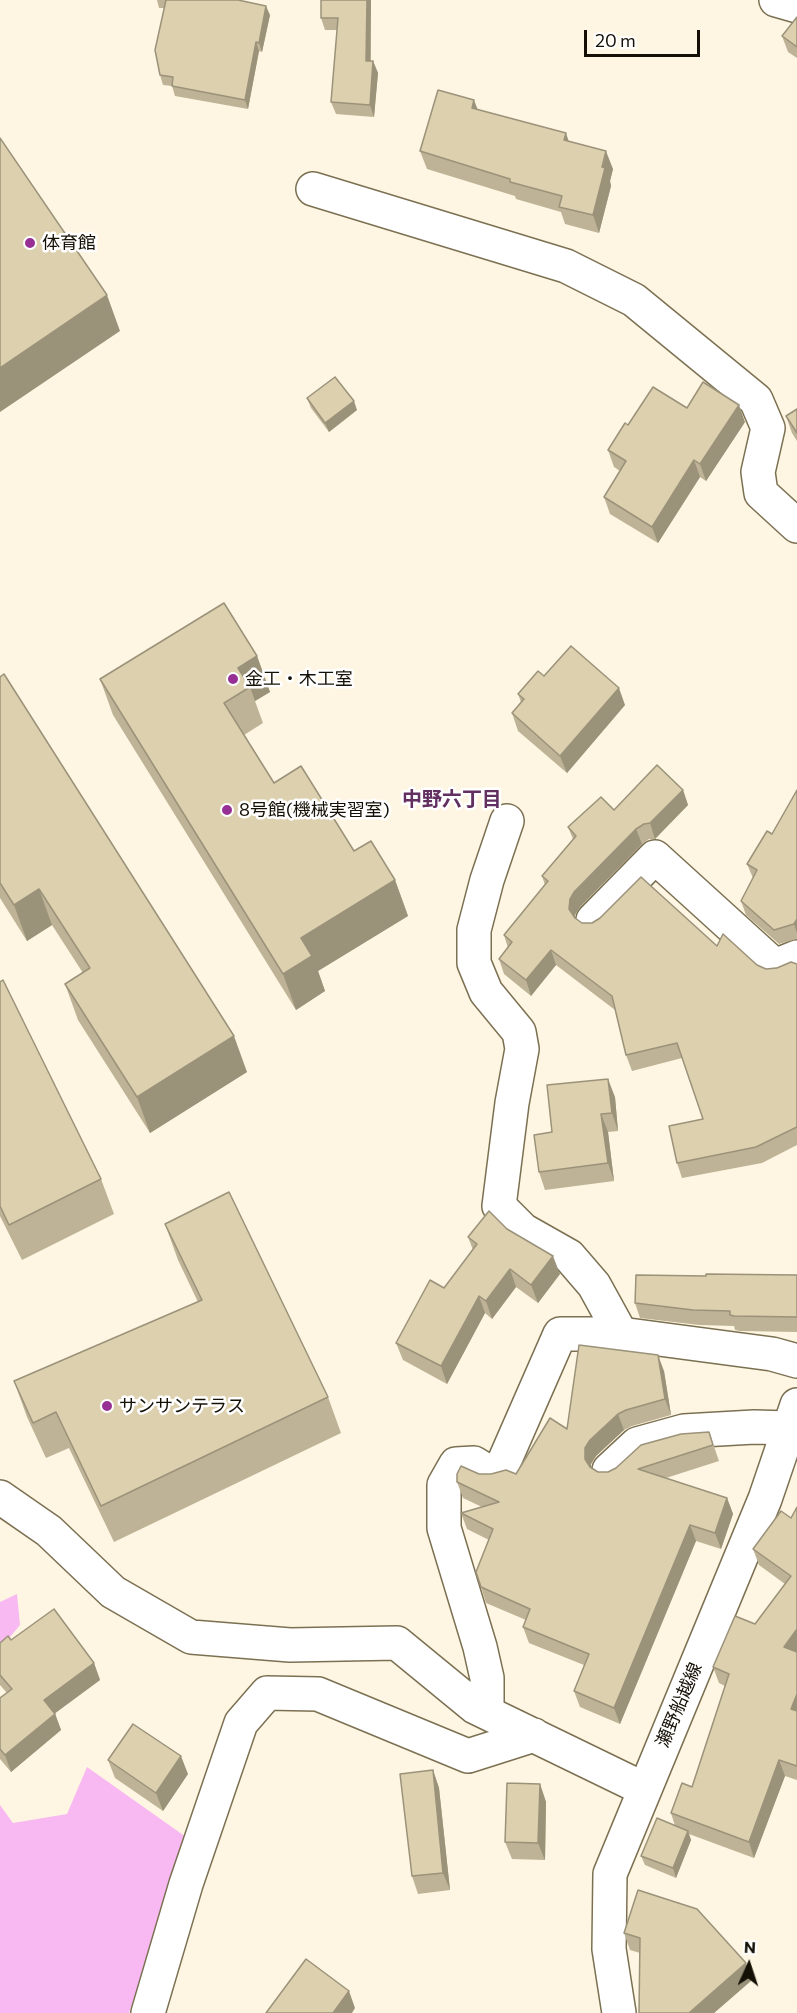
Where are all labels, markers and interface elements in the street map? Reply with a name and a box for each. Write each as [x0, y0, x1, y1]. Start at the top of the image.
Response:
scale bar [587, 18, 702, 56]
text: 20 m [595, 29, 636, 51]
place label: 体育館 [42, 232, 96, 254]
marker: 体育館 [23, 236, 37, 250]
place label: 金工・木工室 [245, 668, 353, 690]
marker: 金工・木工室 [226, 672, 240, 686]
district label: 中野六丁目 [402, 787, 502, 811]
place label: 8号館(機械実習室) [239, 799, 390, 821]
marker: 8号館(機械実習室) [220, 803, 234, 817]
place label: サンサンテラス [119, 1395, 245, 1417]
marker: サンサンテラス [100, 1399, 114, 1413]
street label: 瀬野船越線 [651, 1659, 707, 1751]
north arrow [719, 1935, 779, 1995]
text: N [743, 1937, 756, 1956]

